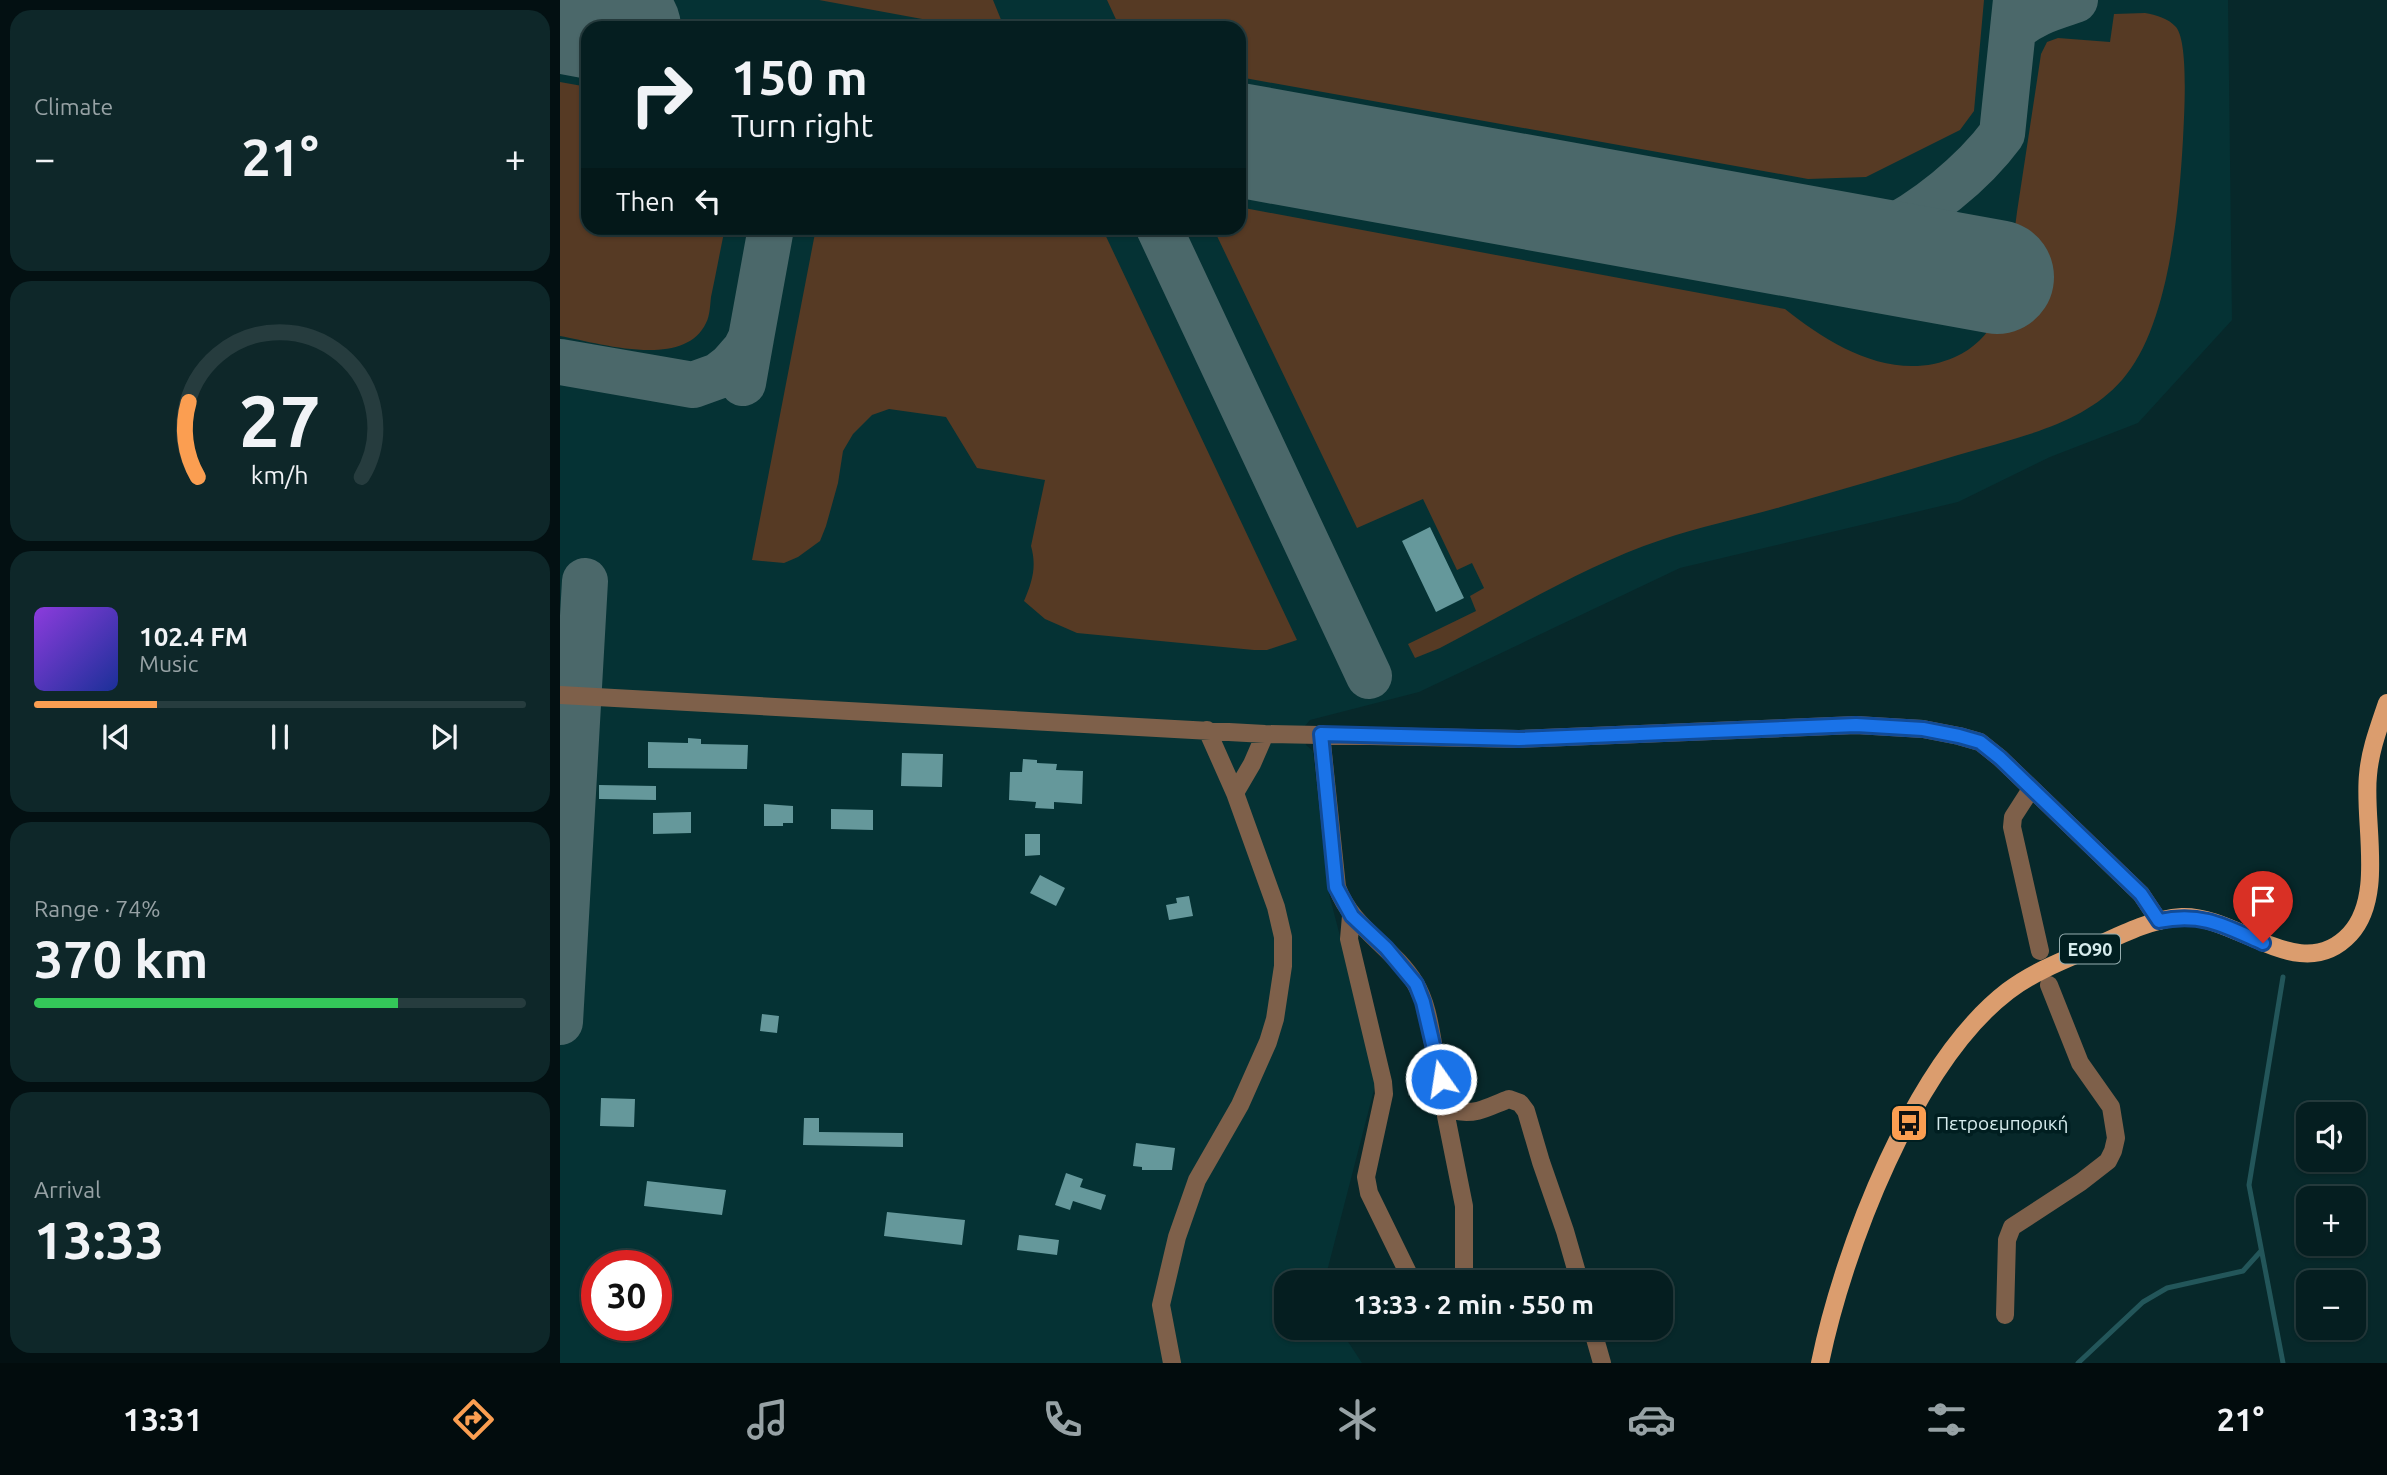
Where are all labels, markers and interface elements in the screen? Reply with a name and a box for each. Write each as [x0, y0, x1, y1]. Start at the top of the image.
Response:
icon: right [616, 49, 707, 140]
text: 150 m [731, 49, 868, 104]
text: Climate [34, 94, 113, 119]
text: Turn right [731, 107, 873, 143]
text: 21° [241, 128, 319, 186]
text: − [34, 137, 55, 179]
text: + [505, 137, 526, 179]
icon: left [689, 182, 727, 220]
text: Then [616, 187, 675, 216]
text: 27 [239, 379, 321, 461]
text: km/h [251, 461, 309, 489]
text: 102.4 FM [139, 622, 248, 651]
text: Music [139, 651, 198, 676]
icon: previous [97, 718, 135, 756]
icon: pause [261, 718, 299, 756]
icon: next [425, 718, 463, 756]
pin [2233, 871, 2293, 943]
icon: arrive [2244, 882, 2282, 920]
text: Range · 74% [34, 896, 161, 921]
text: 370 km [34, 930, 208, 988]
road number: ΕΟ90 [2060, 934, 2120, 964]
position arrow [1404, 1042, 1478, 1116]
bus stop icon: Πετροεμπορική [1888, 1102, 1930, 1144]
map controls [2296, 1102, 2366, 1340]
button: sound [2296, 1102, 2366, 1172]
place label: Πετροεμπορική [1936, 1112, 2068, 1134]
text: Arrival [34, 1177, 101, 1202]
button: + [2296, 1186, 2366, 1256]
text: 13:33 [34, 1211, 164, 1269]
speed limit sign: 30 [581, 1250, 672, 1341]
button: − [2296, 1270, 2366, 1340]
text: 13:33 · 2 min · 550 m [1353, 1290, 1594, 1319]
icon: directions [449, 1395, 498, 1444]
icon: music [743, 1395, 792, 1444]
icon: phone [1038, 1395, 1087, 1444]
icon: climate [1333, 1395, 1382, 1444]
icon: car [1627, 1395, 1676, 1444]
icon: filters [1922, 1395, 1971, 1444]
text: 13:31 [123, 1401, 203, 1437]
text: 21° [2217, 1401, 2264, 1437]

